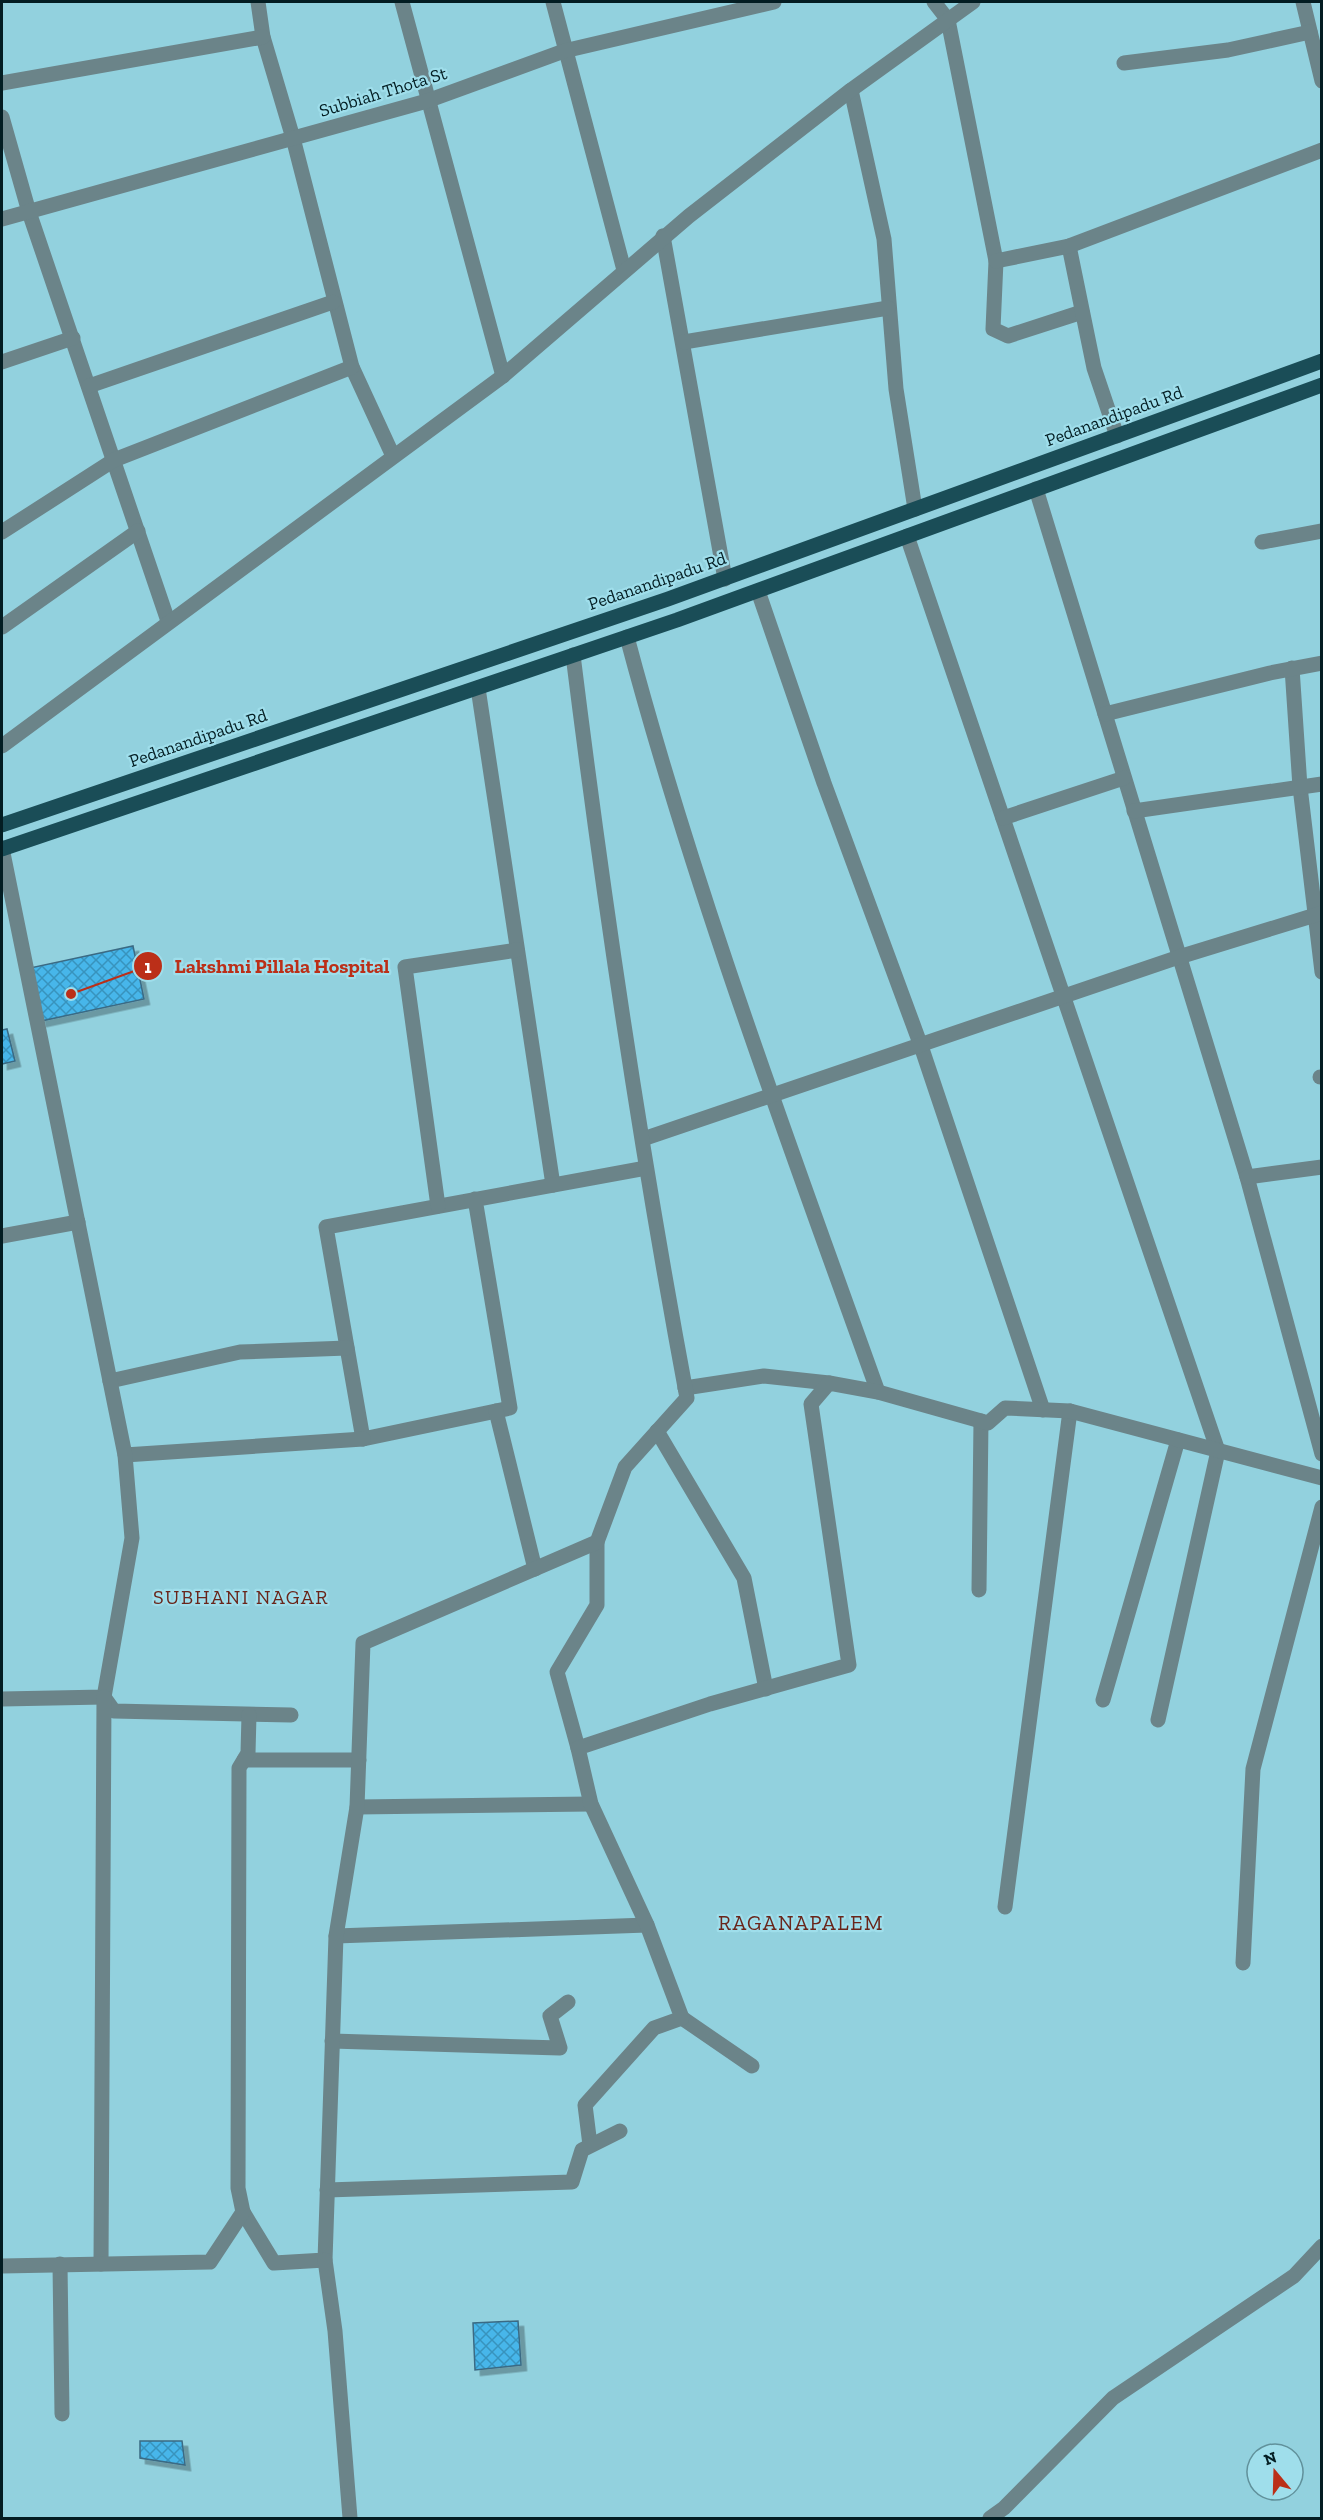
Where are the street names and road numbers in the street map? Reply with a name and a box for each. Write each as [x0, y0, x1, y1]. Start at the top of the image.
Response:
street label: Subbiah Thota St [316, 62, 450, 122]
street label: Pedanandipadu Rd [1042, 381, 1186, 451]
street label: Pedanandipadu Rd [585, 547, 729, 615]
street label: Pedanandipadu Rd [126, 704, 270, 772]

